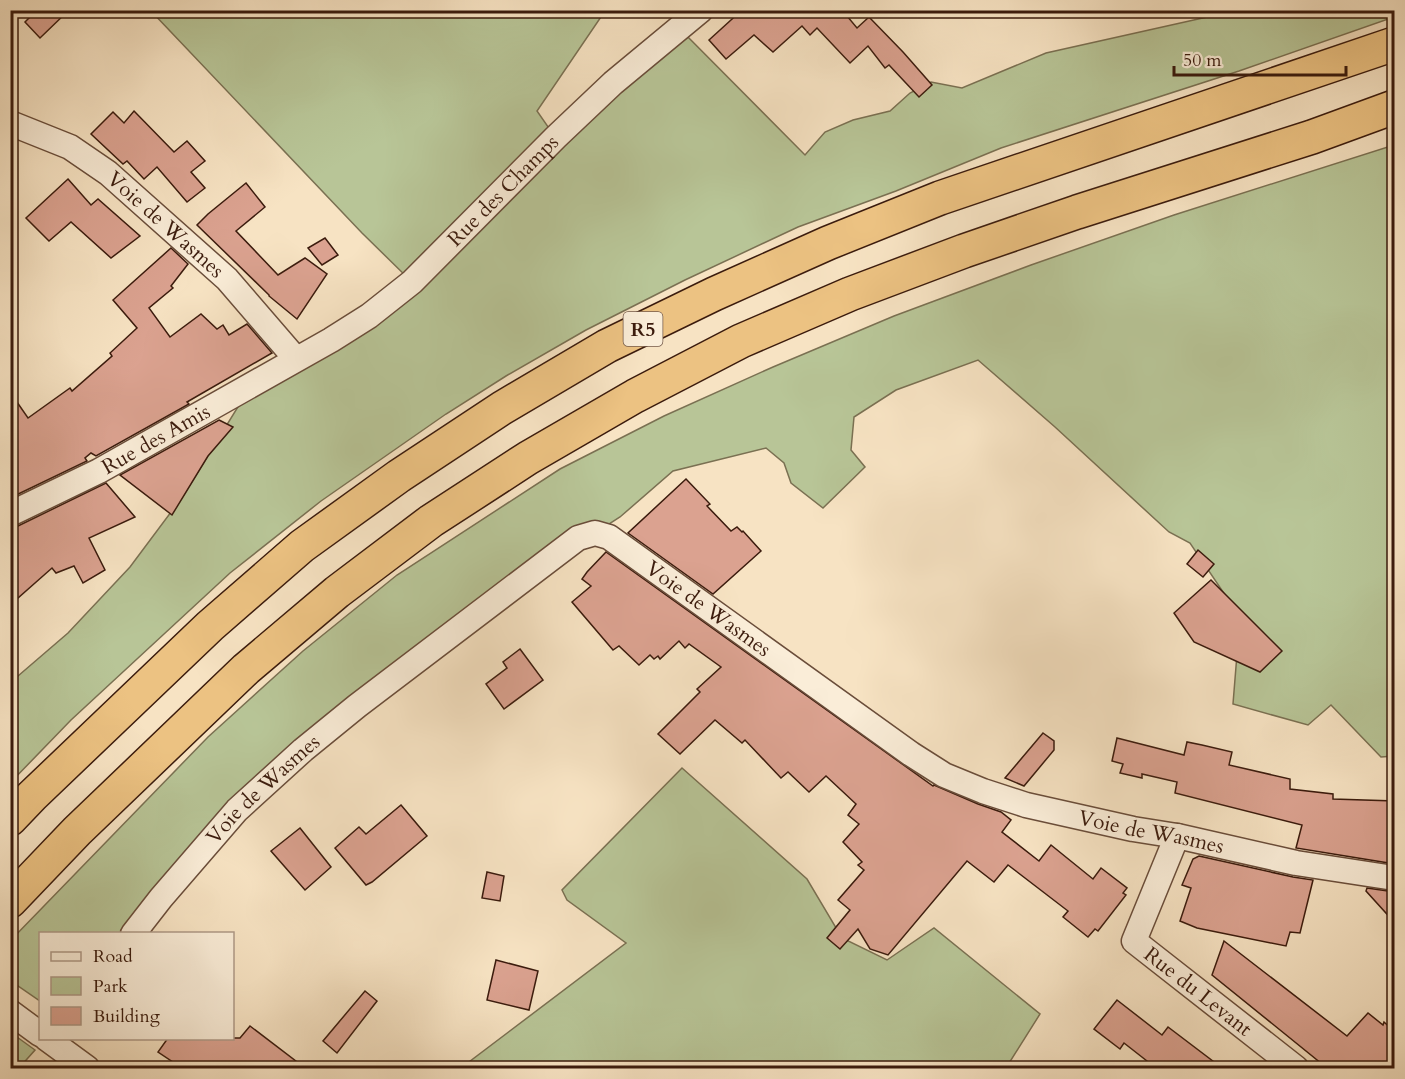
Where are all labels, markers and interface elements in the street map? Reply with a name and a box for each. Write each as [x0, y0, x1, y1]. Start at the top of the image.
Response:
scale bar [1174, 39, 1346, 77]
text: 50 m [1183, 48, 1222, 73]
street label: Rue des Champs [441, 128, 565, 253]
street label: Voie de Wasmes [101, 165, 230, 285]
road number: R5 [624, 312, 662, 346]
street label: Rue des Amis [96, 397, 216, 482]
street label: Voie de Wasmes [640, 554, 777, 664]
street label: Voie de Wasmes [200, 728, 326, 851]
street label: Voie de Wasmes [1075, 803, 1227, 861]
legend [39, 932, 234, 1040]
street label: Rue du Levant [1138, 940, 1258, 1043]
text: Road [93, 944, 133, 969]
text: Park [93, 974, 128, 999]
text: Building [93, 1004, 161, 1029]

